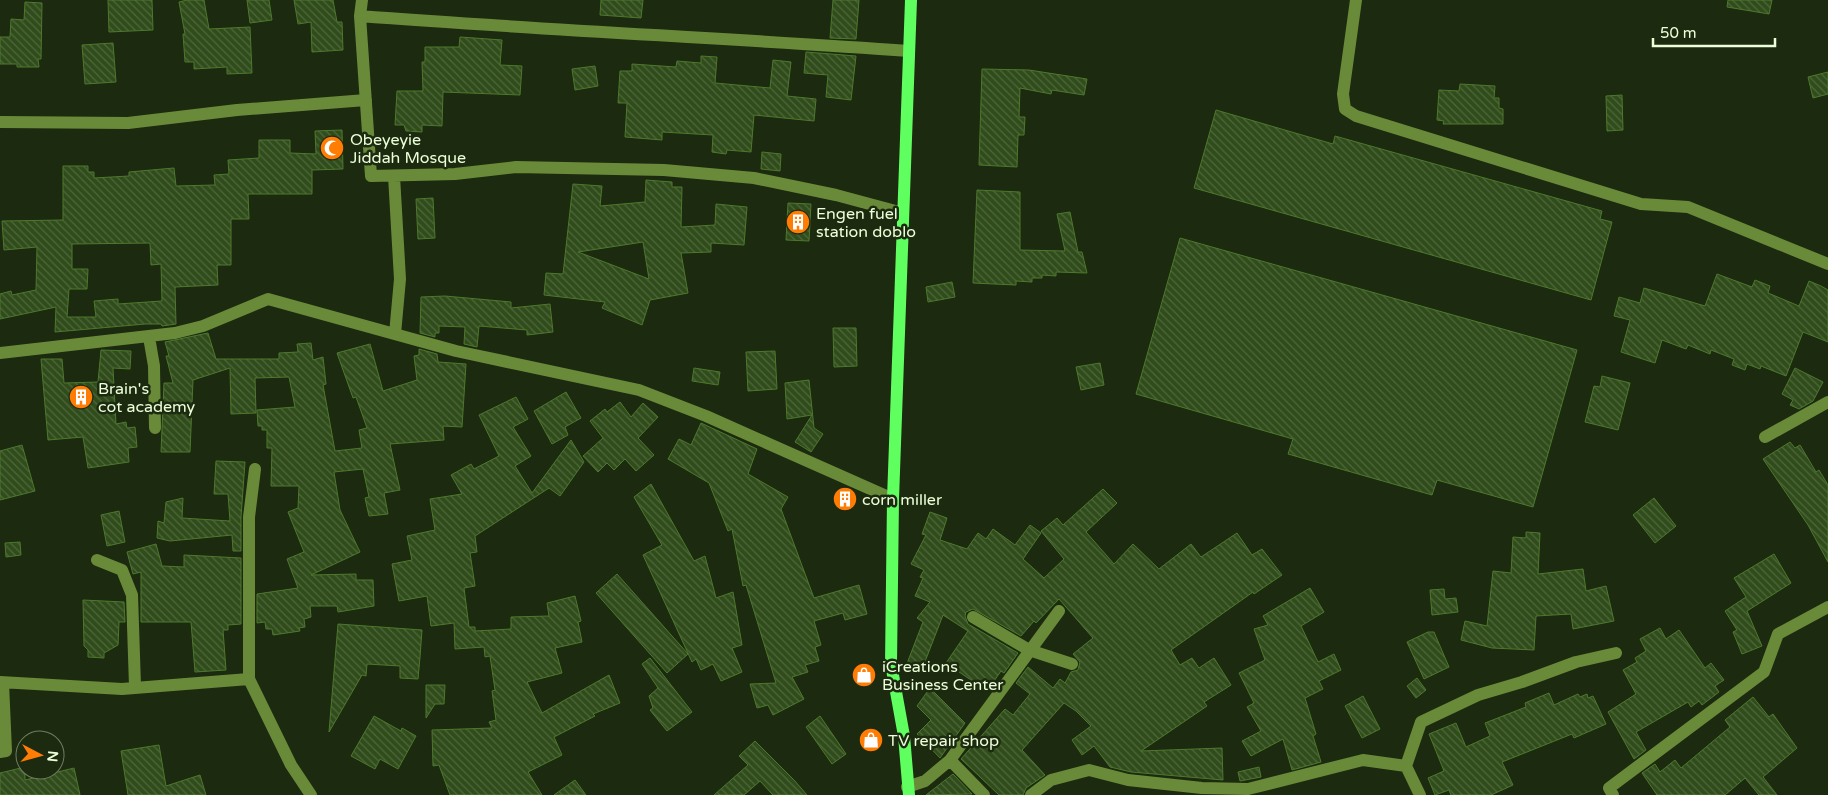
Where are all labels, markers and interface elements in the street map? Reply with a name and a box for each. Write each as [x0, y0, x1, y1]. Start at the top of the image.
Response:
scale bar [1653, 15, 1776, 47]
text: 50 m [1660, 24, 1697, 42]
place label: Obeyeyie Jiddah Mosque [350, 130, 466, 168]
mosque icon: Obeyeyie Jiddah Mosque [319, 135, 345, 161]
place label: Engen fuel station doblo [816, 204, 916, 242]
building icon: Engen fuel station doblo [785, 209, 811, 235]
place label: Brain's cot academy [98, 379, 196, 417]
building icon: Brain's cot academy [68, 384, 94, 410]
building icon: corn miller [832, 486, 858, 512]
place label: corn miller [862, 490, 943, 510]
place label: iCreations Business Center [882, 657, 1004, 695]
shop icon: iCreations Business Center [851, 662, 877, 688]
shop icon: TV repair shop [858, 727, 884, 753]
north arrow [15, 730, 65, 780]
place label: TV repair shop [888, 731, 999, 751]
text: N [43, 750, 61, 763]

